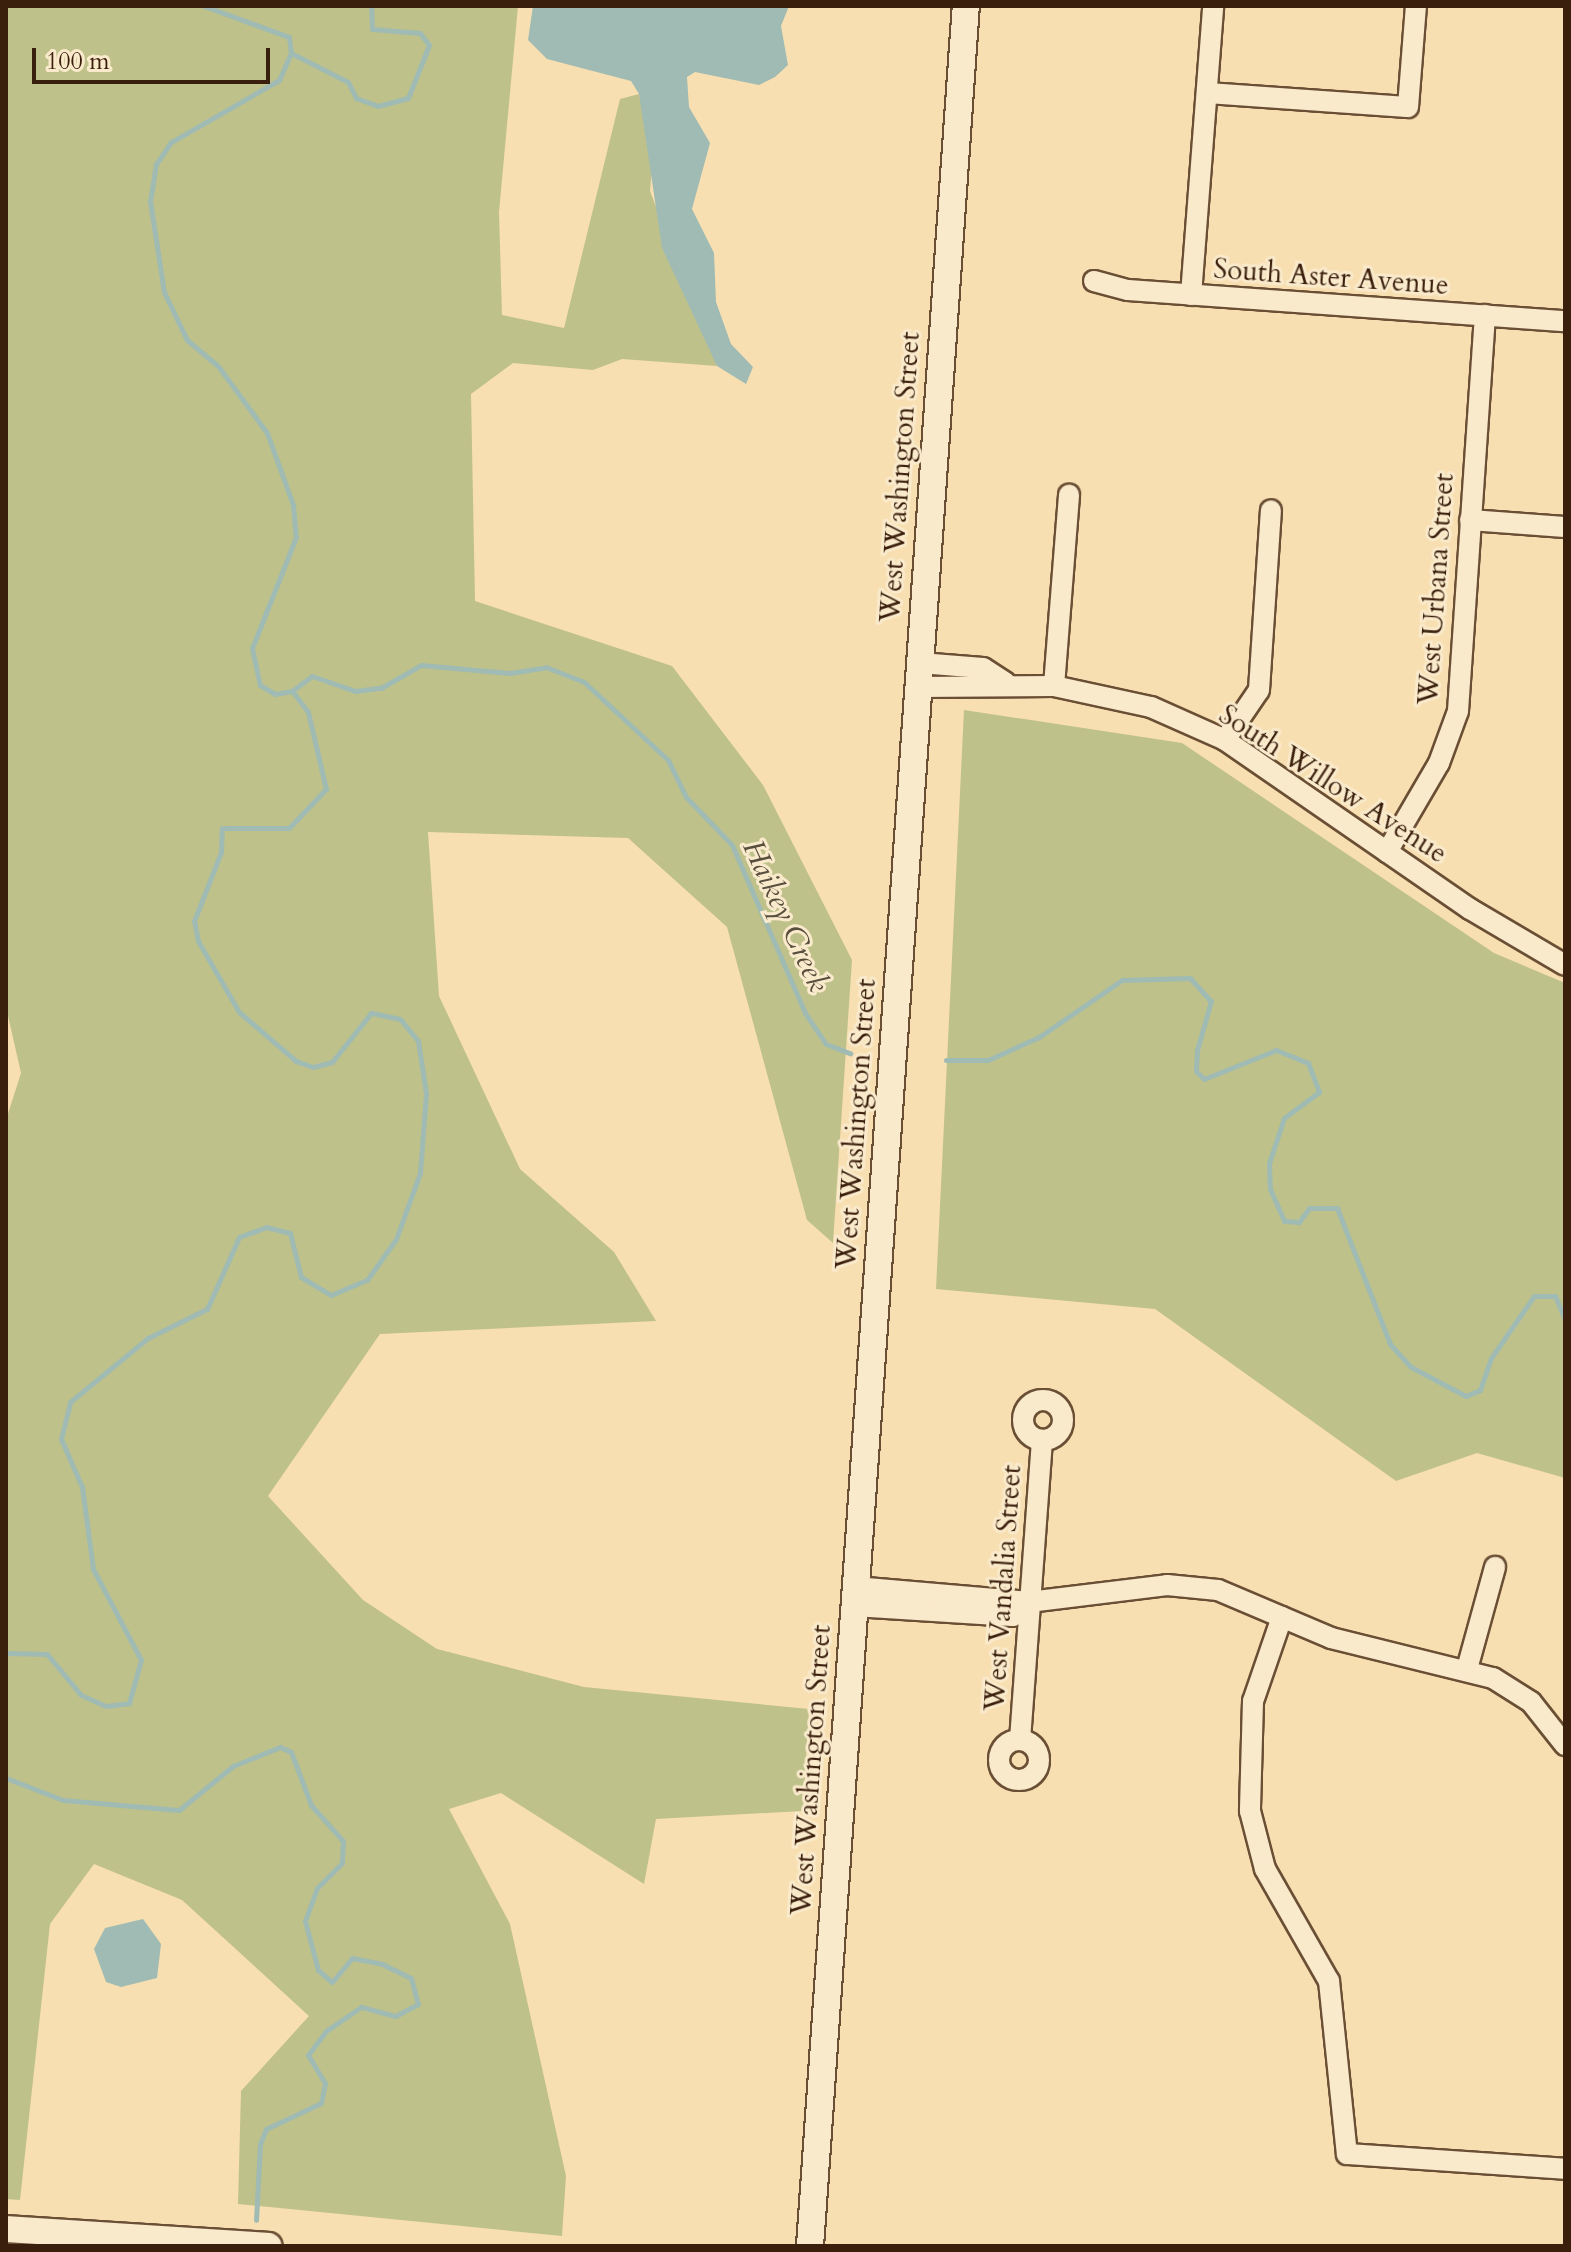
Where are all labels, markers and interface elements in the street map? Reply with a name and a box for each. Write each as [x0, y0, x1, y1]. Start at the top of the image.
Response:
scale bar [36, 32, 274, 82]
text: 100 m [46, 45, 110, 78]
street label: South Aster Avenue [1212, 252, 1450, 302]
street label: West Washington Street [873, 330, 927, 624]
street label: West Urbana Street [1411, 472, 1461, 706]
street label: South Willow Avenue [1213, 698, 1453, 870]
water label: Haikey Creek [734, 834, 836, 998]
street label: West Washington Street [829, 977, 883, 1271]
street label: West Vandalia Street [978, 1464, 1028, 1712]
street label: West Washington Street [784, 1623, 838, 1917]

